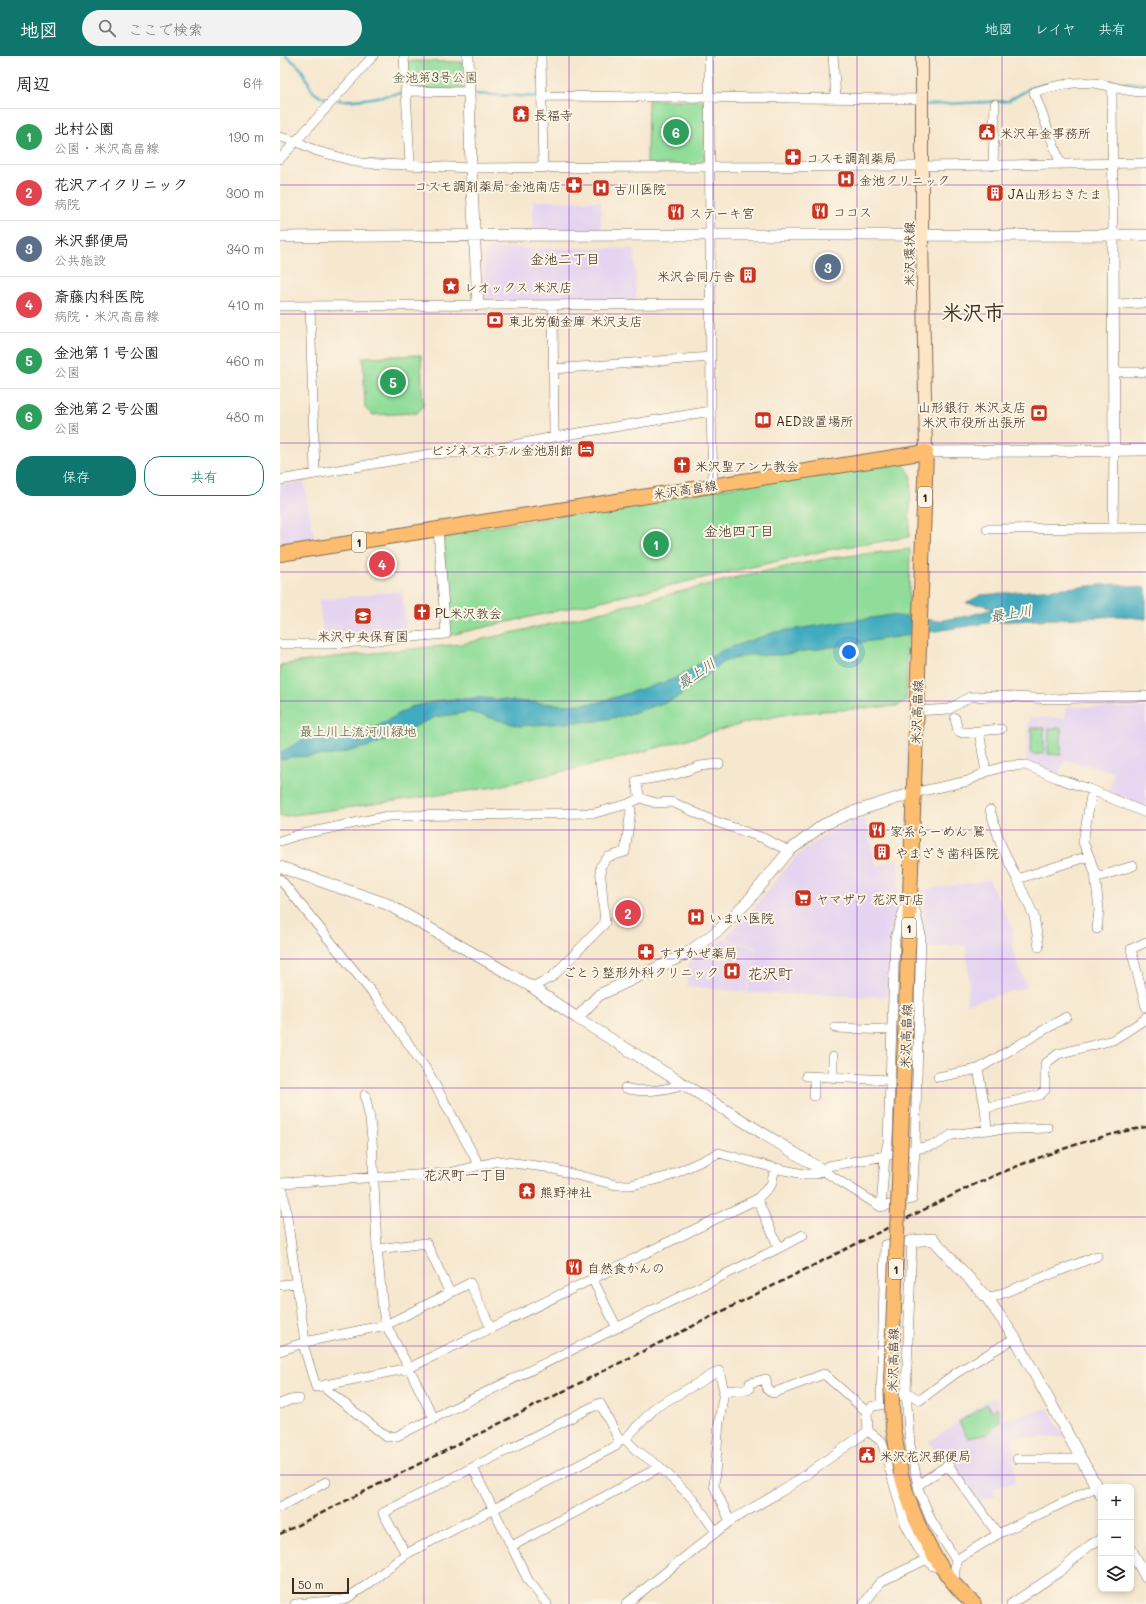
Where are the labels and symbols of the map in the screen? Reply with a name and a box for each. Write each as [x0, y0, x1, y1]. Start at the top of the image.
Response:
park label: 金池第3号公園 [392, 68, 478, 85]
temple icon: 長福寺 [511, 104, 531, 124]
place label: 長福寺 [534, 106, 573, 123]
pin: 6 [663, 117, 689, 147]
public building icon: 米沢年金事務所 [977, 122, 997, 142]
place label: 米沢年金事務所 [1000, 124, 1091, 141]
pharmacy icon: コスモ調剤薬局 [783, 147, 803, 167]
place label: コスモ調剤薬局 [806, 149, 896, 166]
hospital icon: 金池クリニック [836, 169, 856, 189]
place label: 金池クリニック [859, 171, 950, 188]
pharmacy icon: コスモ調剤薬局 金池南店 [564, 175, 584, 195]
place label: コスモ調剤薬局 金池南店 [414, 177, 561, 194]
hospital icon: 古川医院 [591, 178, 611, 198]
place label: 古川医院 [614, 180, 666, 197]
building icon: JA山形おきたま [985, 183, 1005, 203]
place label: JA山形おきたま [1008, 185, 1102, 202]
restaurant icon: ココス [810, 201, 830, 221]
restaurant icon: ステーキ宮 [666, 202, 686, 222]
place label: ココス [833, 203, 872, 220]
place label: ステーキ宮 [689, 204, 755, 221]
street label: 米沢環状線 [900, 221, 917, 287]
district label: 金池二丁目 [530, 249, 600, 268]
pin: 3 [815, 252, 841, 282]
building icon: 米沢合同庁舎 [738, 265, 758, 285]
place label: 米沢合同庁舎 [657, 267, 735, 284]
place icon: レオックス 米沢店 [441, 276, 461, 296]
place label: レオックス 米沢店 [464, 278, 572, 295]
district label: 米沢市 [942, 298, 1005, 325]
bank icon: 東北労働金庫 米沢支店 [485, 310, 505, 330]
place label: 東北労働金庫 米沢支店 [508, 312, 642, 329]
pin: 5 [380, 367, 406, 397]
place label: 山形銀行 米沢支店 米沢市役所出張所 [918, 398, 1026, 430]
bank icon: 山形銀行 米沢支店 米沢市役所出張所 [1029, 403, 1049, 423]
library icon: AED設置場所 [753, 410, 773, 430]
place label: AED設置場所 [776, 412, 853, 429]
hotel icon: ビジネスホテル金池別館 [576, 439, 596, 459]
place label: ビジネスホテル金池別館 [431, 441, 573, 458]
church icon: 米沢聖アンナ教会 [672, 455, 692, 475]
place label: 米沢聖アンナ教会 [695, 457, 799, 474]
street label: 米沢高畠線 [652, 475, 719, 502]
road number: 1 [918, 487, 932, 507]
district label: 金池四丁目 [704, 521, 774, 540]
pin: 1 [643, 529, 669, 559]
road number: 1 [352, 532, 366, 552]
pin: 4 [369, 549, 395, 579]
water label: 最上川 [989, 600, 1033, 626]
church icon: PL米沢教会 [412, 602, 432, 622]
place label: PL米沢教会 [435, 604, 502, 621]
school or university icon: 米沢中央保育園 [353, 606, 373, 626]
place label: 米沢中央保育園 [317, 627, 409, 644]
your location [839, 642, 859, 662]
water label: 最上川 [673, 653, 719, 693]
street label: 米沢高畠線 [906, 678, 926, 745]
park label: 最上川上流河川緑地 [299, 722, 417, 739]
restaurant icon: 家系らーめん 鷲 [867, 820, 887, 840]
place label: 家系らーめん 鷲 [890, 822, 985, 839]
building icon: やまざき歯科医院 [872, 842, 892, 862]
place label: やまざき歯科医院 [895, 844, 999, 861]
supermarket icon: ヤマザワ 花沢町店 [793, 888, 813, 908]
place label: ヤマザワ 花沢町店 [816, 890, 924, 907]
pin: 2 [615, 898, 641, 928]
hospital icon: いまい医院 [686, 907, 706, 927]
place label: いまい医院 [709, 909, 774, 926]
road number: 1 [902, 918, 916, 938]
pharmacy icon: すずかぜ薬局 [636, 942, 656, 962]
place label: すずかぜ薬局 [659, 944, 737, 961]
hospital icon: ごとう整形外科クリニック [722, 961, 742, 981]
place label: ごとう整形外科クリニック [563, 963, 719, 980]
district label: 花沢町 [747, 963, 793, 983]
street label: 米沢高畠線 [895, 1002, 915, 1069]
district label: 花沢町一丁目 [423, 1165, 507, 1184]
temple icon: 熊野神社 [517, 1181, 537, 1201]
place label: 熊野神社 [540, 1183, 592, 1200]
restaurant icon: 自然食かんの [564, 1257, 584, 1277]
place label: 自然食かんの [587, 1259, 665, 1276]
road number: 1 [889, 1259, 903, 1279]
street label: 米沢高畠線 [883, 1326, 901, 1393]
public building icon: 米沢花沢郵便局 [857, 1445, 877, 1465]
place label: 米沢花沢郵便局 [880, 1447, 971, 1464]
scale bar [292, 1576, 349, 1595]

